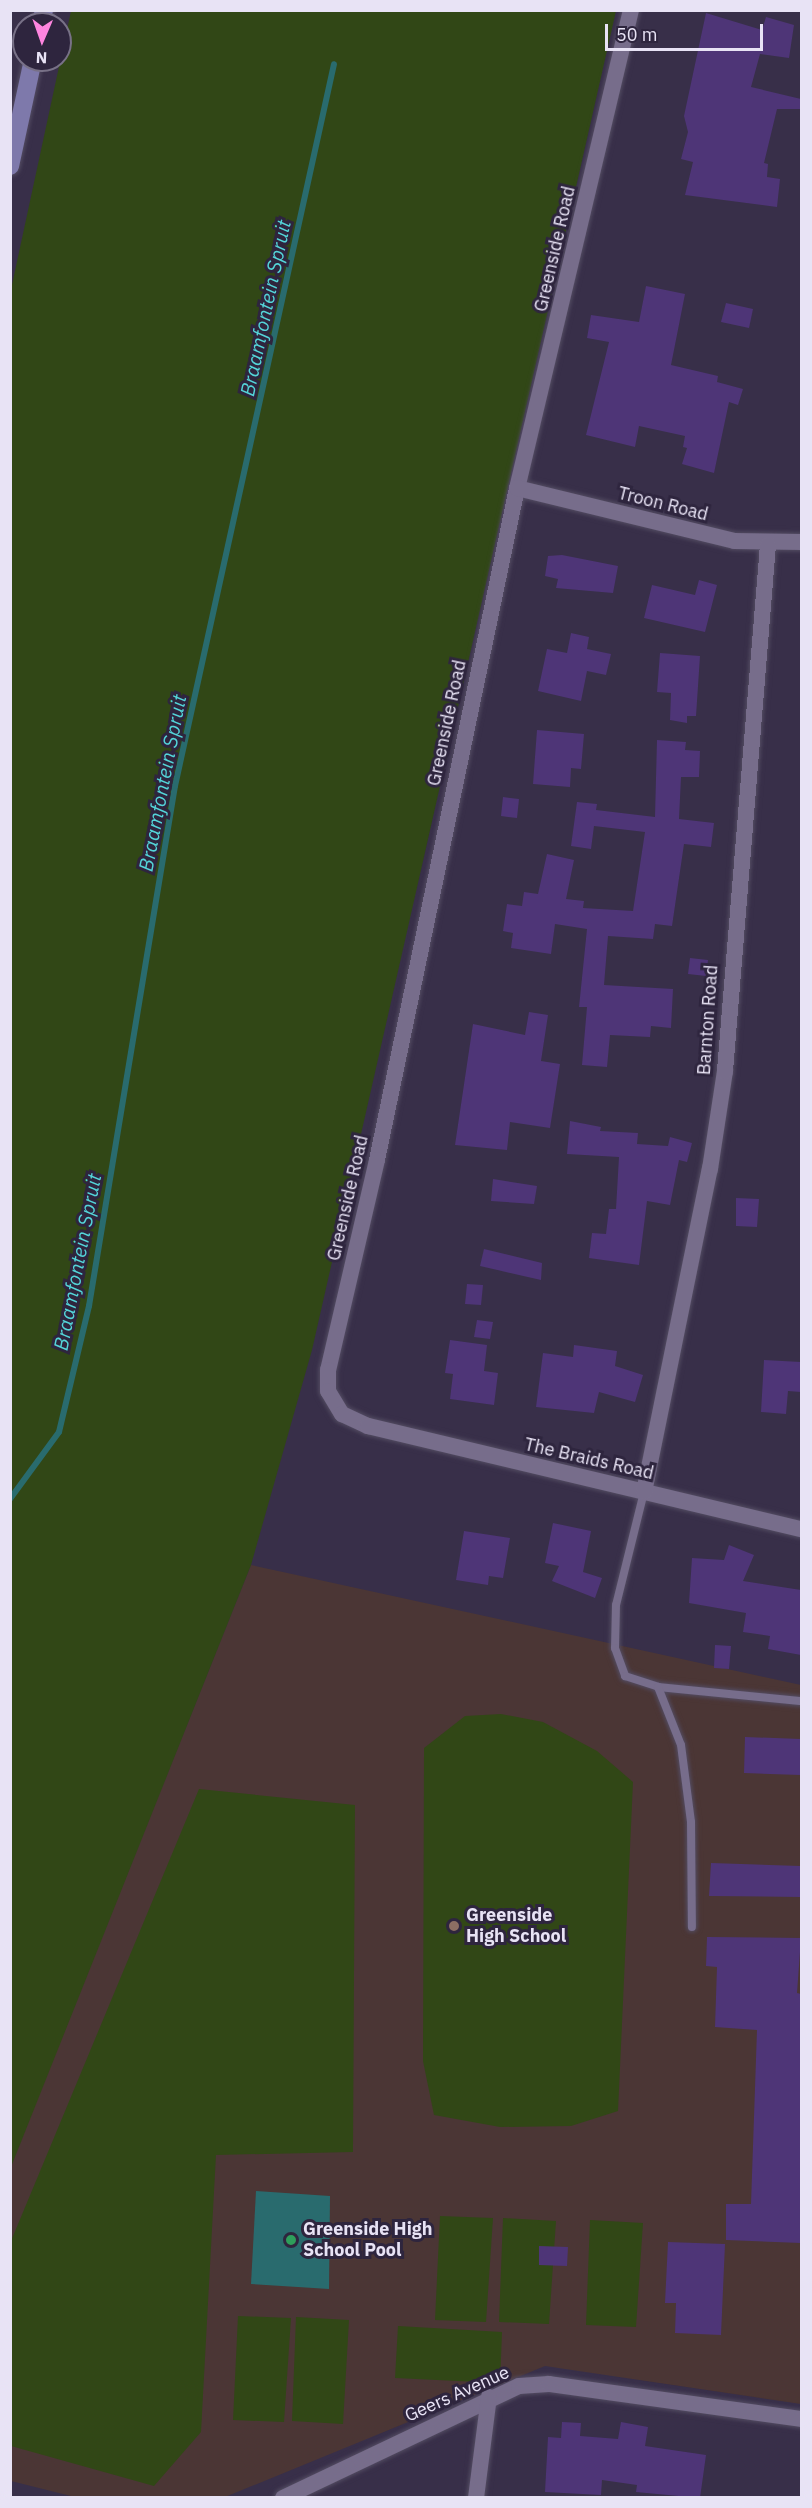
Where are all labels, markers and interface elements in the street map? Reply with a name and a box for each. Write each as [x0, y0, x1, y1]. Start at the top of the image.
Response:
north arrow [12, 12, 72, 72]
scale bar [608, 12, 766, 50]
text: 50 m [616, 23, 658, 46]
text: N [35, 48, 48, 68]
street label: Greenside Road [530, 184, 580, 314]
water label: Braamfontein Spruit [235, 218, 295, 398]
street label: Troon Road [616, 482, 710, 526]
street label: Greenside Road [423, 658, 471, 788]
water label: Braamfontein Spruit [133, 693, 191, 873]
street label: Barnton Road [693, 964, 723, 1076]
street label: Greenside Road [323, 1133, 373, 1263]
water label: Braamfontein Spruit [48, 1172, 106, 1352]
street label: The Braids Road [522, 1434, 656, 1484]
place label: Greenside High School [466, 1905, 566, 1948]
marker: Greenside High School [447, 1919, 461, 1933]
place label: Greenside High School Pool [303, 2219, 432, 2262]
marker: Greenside High School Pool [284, 2233, 298, 2247]
street label: Geers Avenue [401, 2361, 513, 2427]

